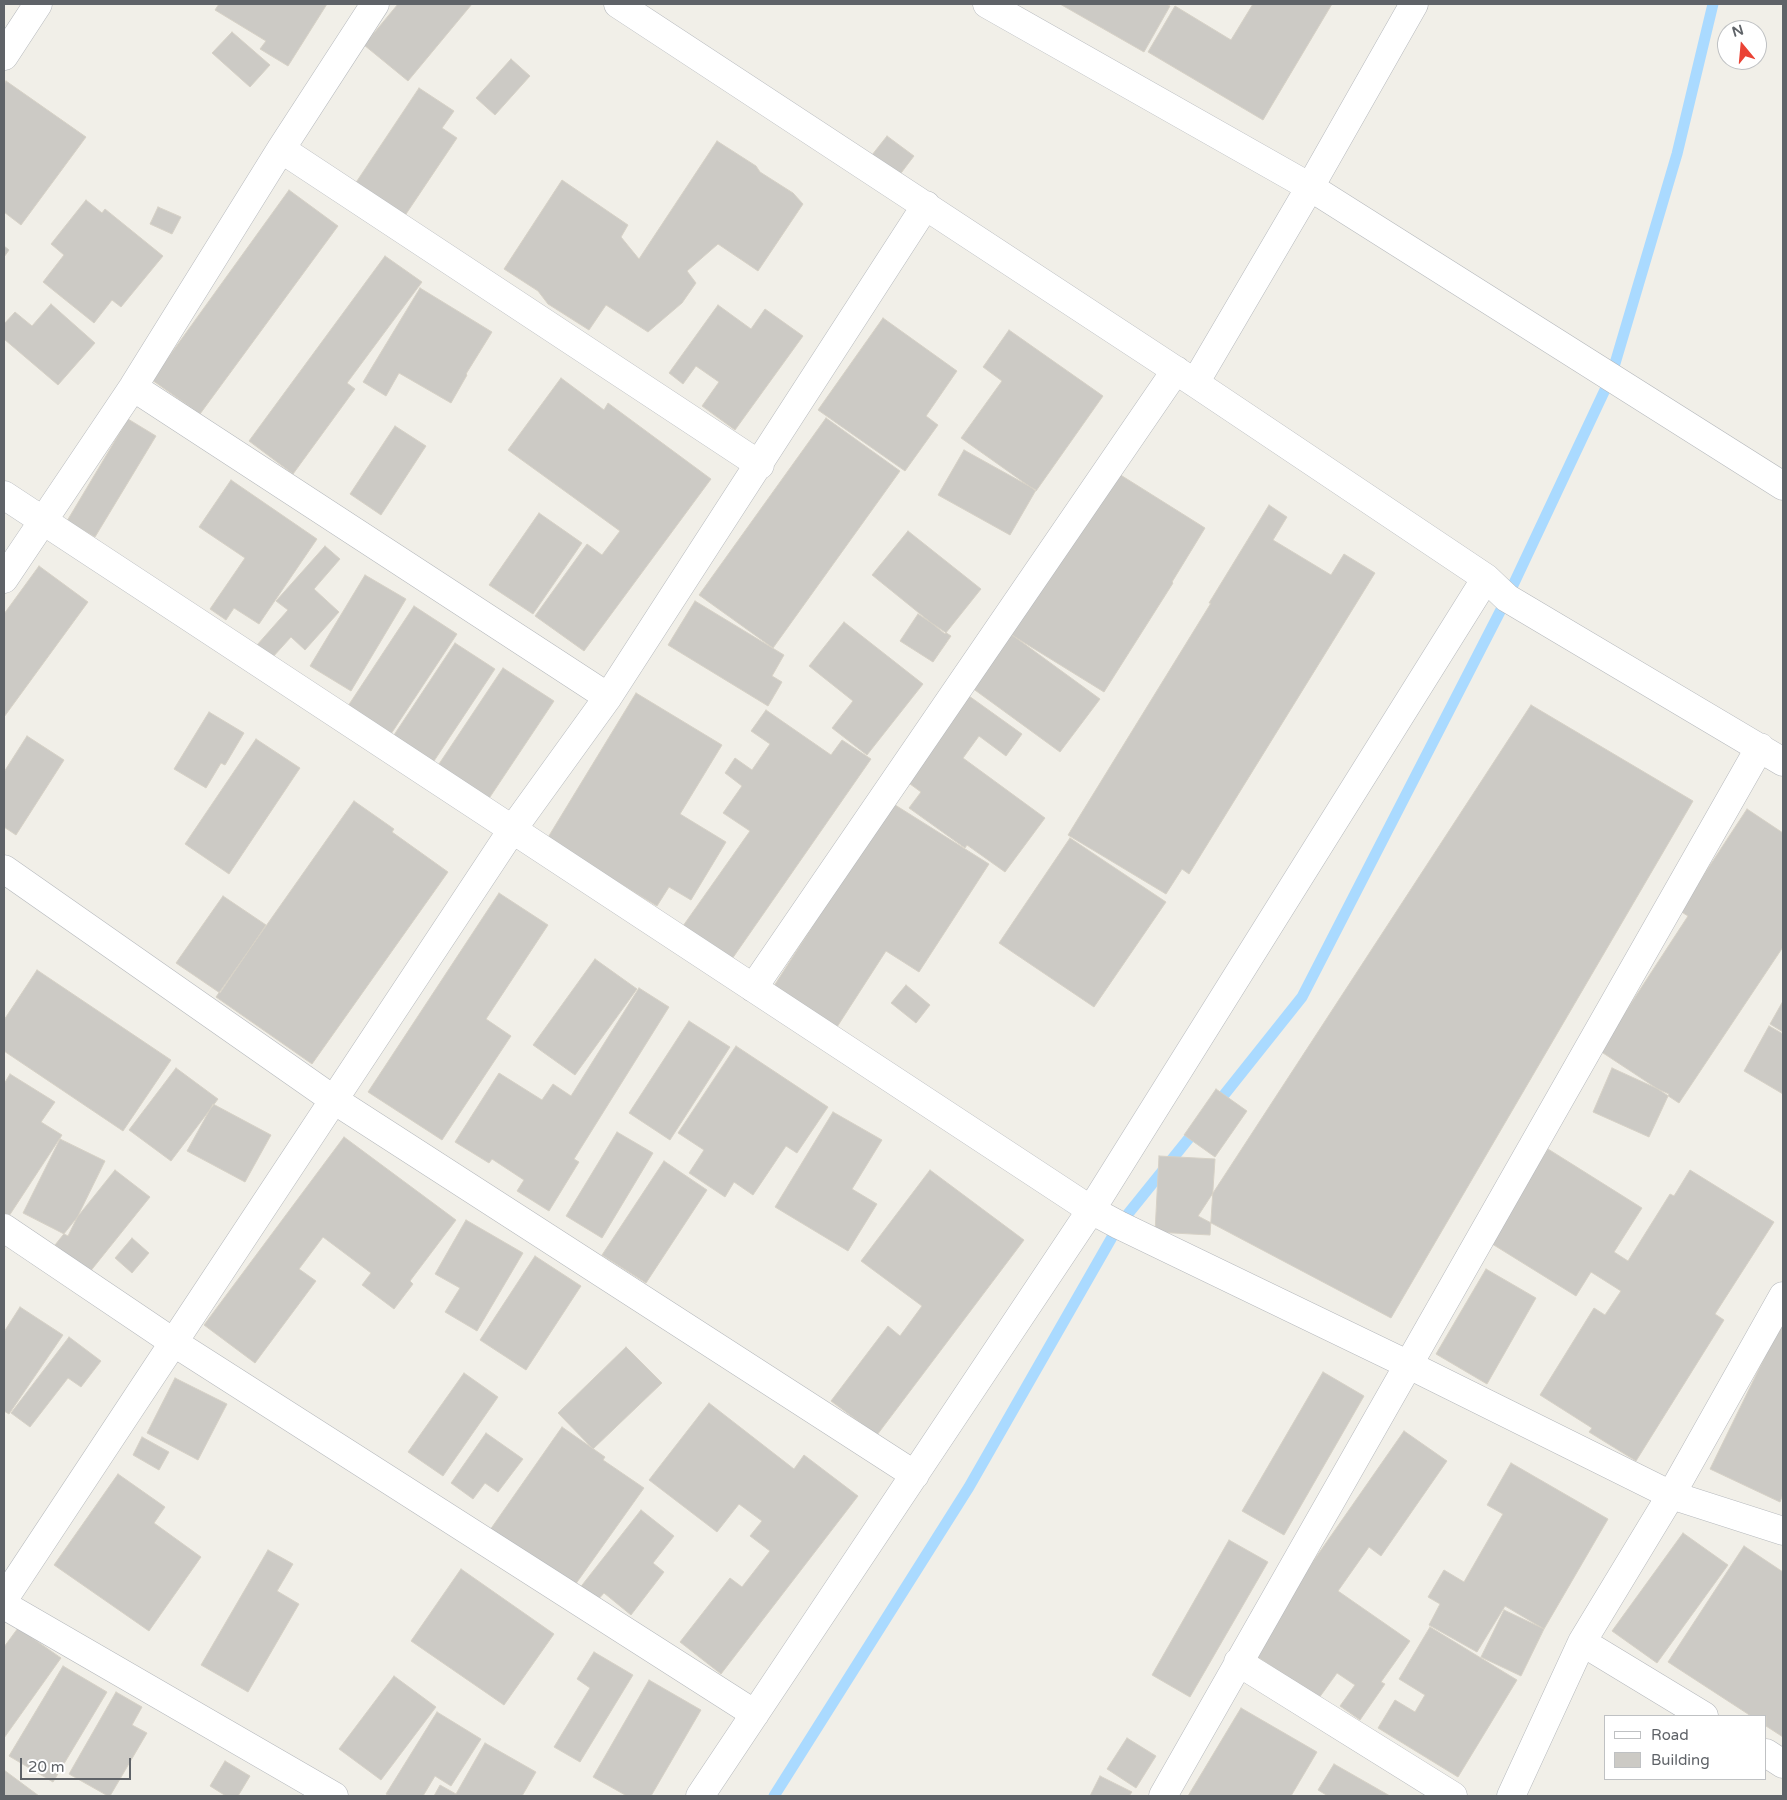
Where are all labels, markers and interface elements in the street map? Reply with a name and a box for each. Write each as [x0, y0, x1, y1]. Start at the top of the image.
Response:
north arrow [1717, 20, 1767, 70]
text: N [1730, 21, 1746, 41]
legend [1604, 1715, 1767, 1780]
text: Road [1651, 1726, 1689, 1744]
scale bar [22, 1748, 134, 1780]
text: Building [1651, 1751, 1710, 1769]
text: 20 m [28, 1758, 65, 1776]

